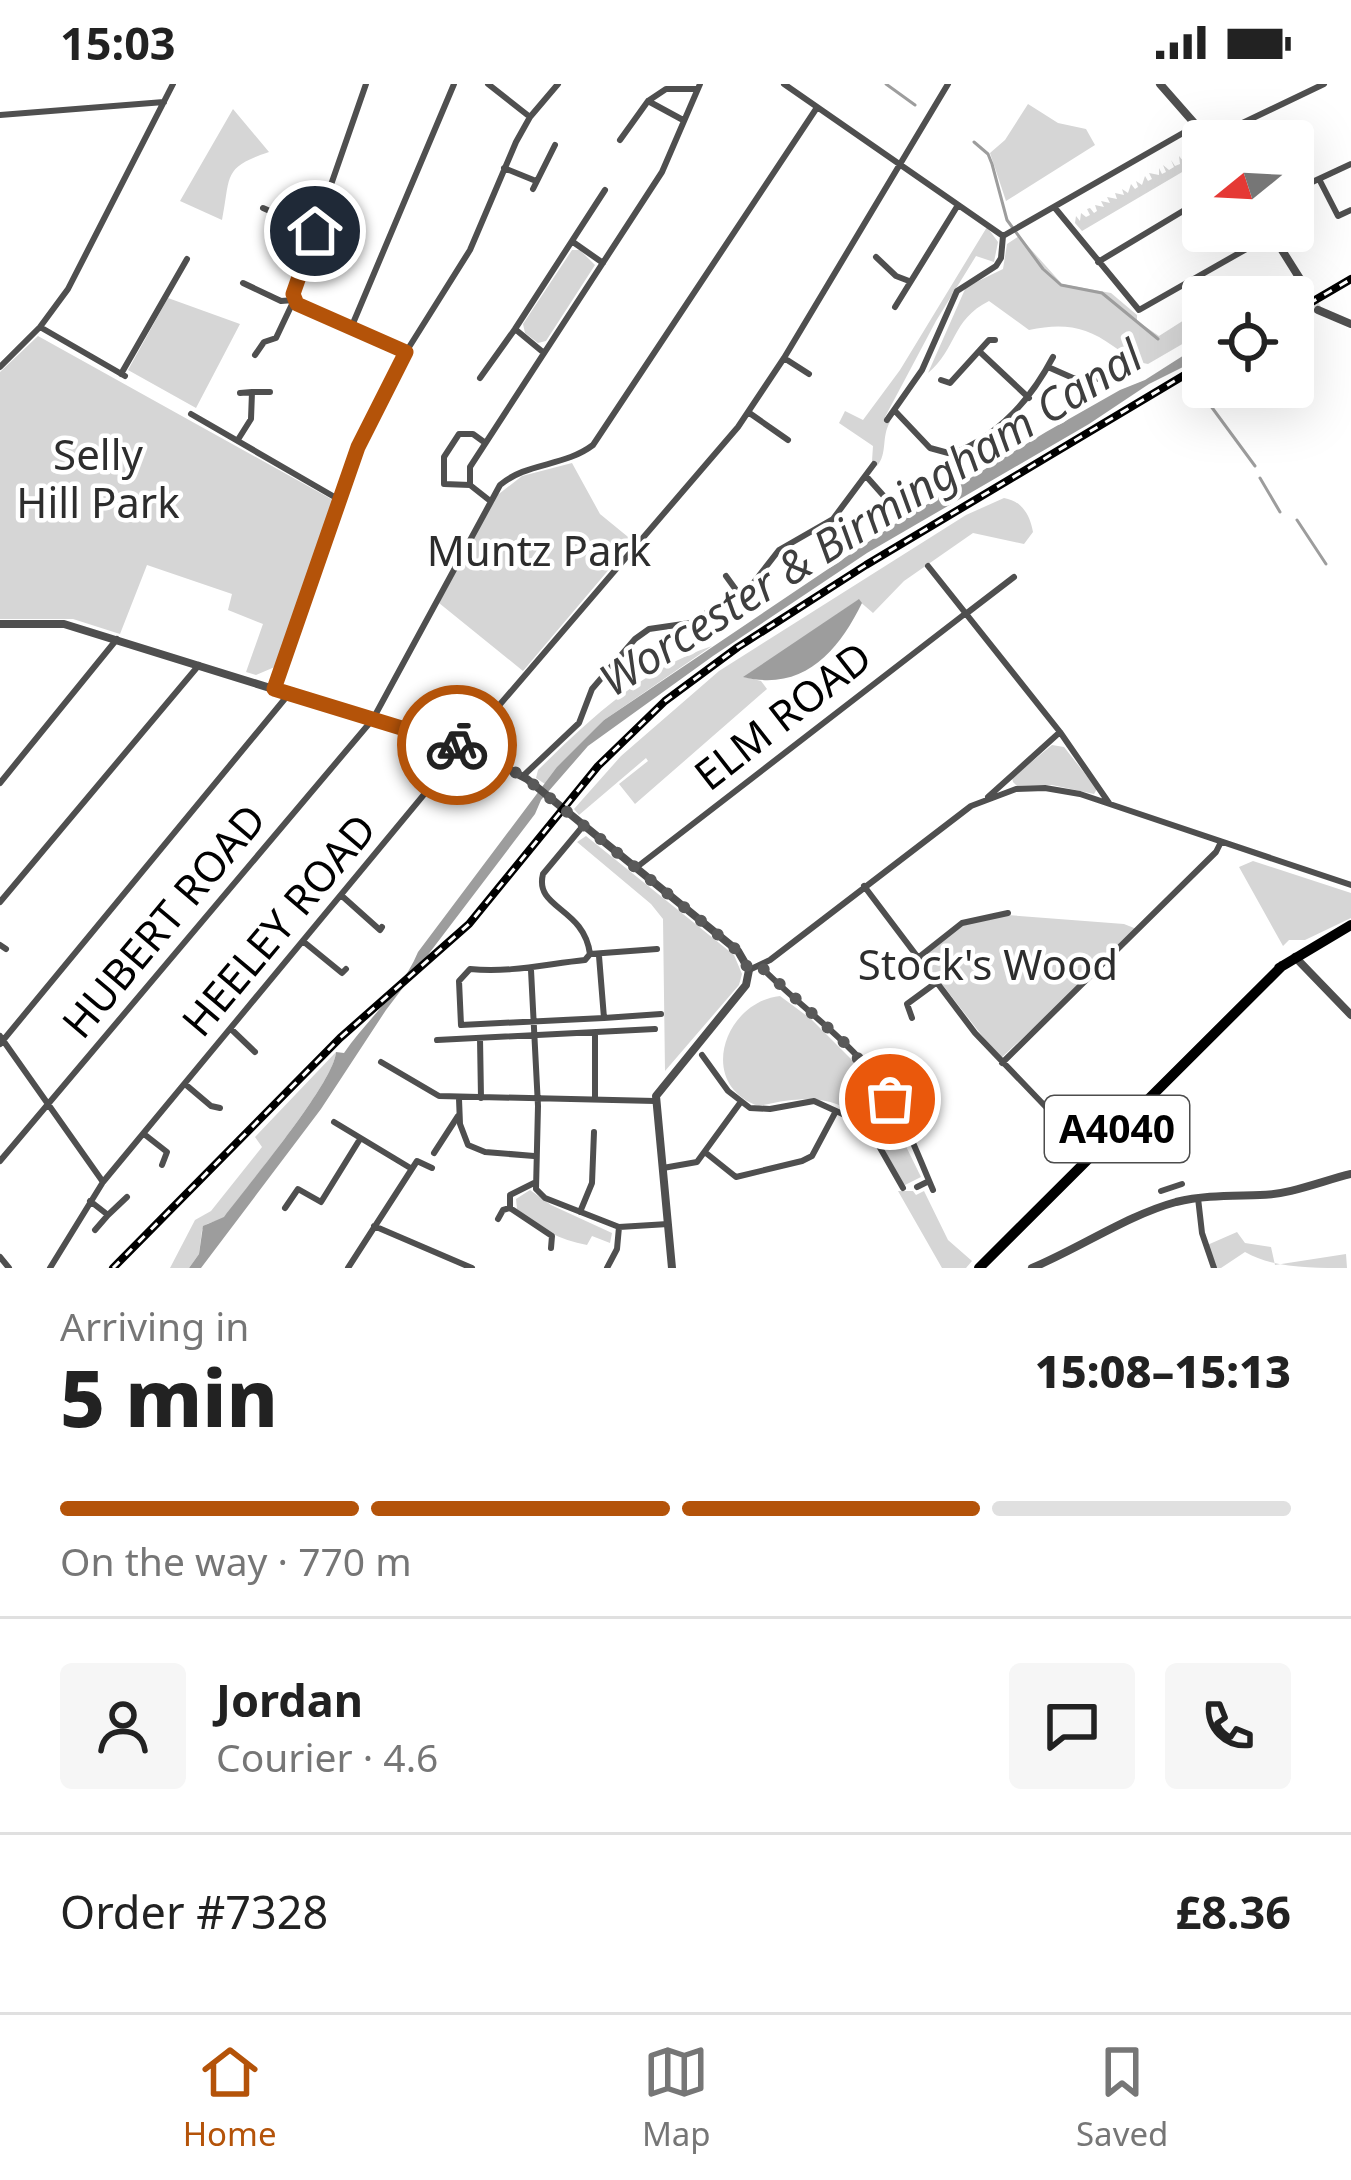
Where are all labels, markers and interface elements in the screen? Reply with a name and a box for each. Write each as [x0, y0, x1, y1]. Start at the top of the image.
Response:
text: 15:03 [60, 12, 176, 73]
north arrow [1182, 120, 1314, 252]
map controls [1182, 120, 1314, 408]
pin [264, 180, 366, 282]
icon: home [282, 198, 348, 264]
button: locate [1182, 276, 1314, 408]
water label: Worcester & Birmingham Canal [587, 324, 1154, 709]
park label: Selly Hill Park [16, 425, 180, 530]
park label: Muntz Park [427, 521, 652, 578]
street label: ELM ROAD [682, 628, 882, 802]
courier [397, 685, 517, 805]
icon: bike [424, 712, 490, 778]
street label: HUBERT ROAD [48, 791, 277, 1049]
street label: HEELEY ROAD [168, 801, 388, 1047]
park label: Stock's Wood [858, 935, 1118, 992]
pin [839, 1048, 941, 1150]
icon: bag [857, 1066, 923, 1132]
road number: A4040 [1045, 1096, 1189, 1162]
text: Arriving in [60, 1299, 249, 1352]
text: 15:08–15:13 [1035, 1340, 1291, 1401]
text: 5 min [60, 1344, 278, 1450]
text: On the way · 770 m [60, 1534, 412, 1587]
button: person [60, 1663, 186, 1789]
button: chat [1009, 1663, 1135, 1789]
button: phone [1165, 1663, 1291, 1789]
text: Jordan [216, 1669, 363, 1730]
text: Courier · 4.6 [216, 1730, 438, 1783]
text: Order #7328 [60, 1881, 328, 1942]
text: £8.36 [1175, 1881, 1291, 1942]
tab: Home [183, 2039, 277, 2156]
tab: Map [642, 2039, 711, 2156]
tab: Saved [1076, 2039, 1168, 2156]

